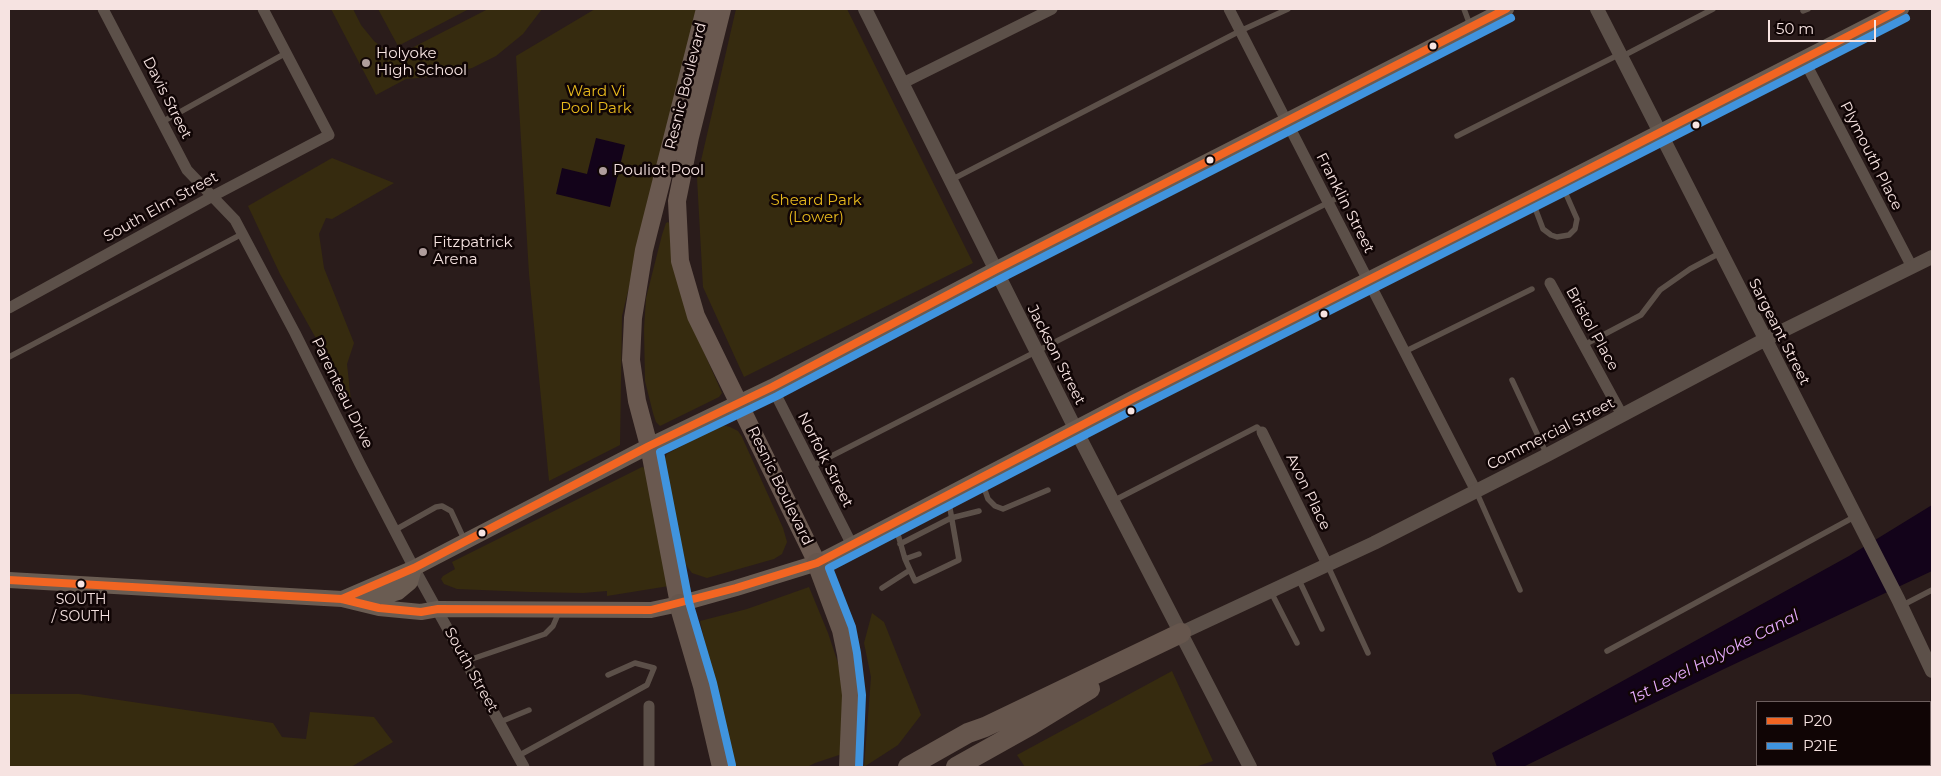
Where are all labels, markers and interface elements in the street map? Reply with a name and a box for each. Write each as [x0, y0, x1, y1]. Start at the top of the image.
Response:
scale bar [1771, 10, 1878, 42]
text: 50 m [1776, 19, 1814, 38]
street label: Resnic Boulevard [662, 21, 710, 151]
unlabelled marker [1428, 41, 1438, 51]
place label: Holyoke High School [376, 45, 467, 80]
street label: Davis Street [139, 54, 195, 142]
marker: Holyoke High School [360, 57, 372, 69]
park label: Ward Vi Pool Park [560, 83, 632, 118]
street label: Plymouth Place [1836, 99, 1906, 213]
unlabelled marker [1691, 120, 1701, 130]
street label: Franklin Street [1312, 150, 1378, 256]
unlabelled marker [1205, 155, 1215, 165]
place label: Pouliot Pool [613, 162, 704, 180]
marker: Pouliot Pool [597, 165, 609, 177]
street label: South Elm Street [101, 168, 221, 246]
park label: Sheard Park (Lower) [770, 192, 862, 227]
place label: Fitzpatrick Arena [433, 234, 512, 269]
marker: Fitzpatrick Arena [417, 246, 429, 258]
street label: Sargeant Street [1744, 276, 1814, 388]
street label: Bristol Place [1562, 284, 1622, 374]
street label: Jackson Street [1023, 302, 1089, 408]
unlabelled marker [1319, 309, 1329, 319]
street label: Parenteau Drive [307, 335, 377, 451]
street label: Commercial Street [1484, 394, 1618, 474]
unlabelled marker [1126, 406, 1136, 416]
street label: Norfolk Street [793, 409, 857, 511]
street label: Resnic Boulevard [743, 424, 817, 548]
street label: Avon Place [1282, 451, 1334, 533]
unlabelled marker [477, 528, 487, 538]
marker: SOUTH / SOUTH [76, 579, 86, 589]
place label: SOUTH / SOUTH [51, 592, 111, 624]
water label: 1st Level Holyoke Canal [1628, 606, 1802, 708]
street label: South Street [440, 624, 502, 716]
legend [1756, 701, 1931, 766]
text: P20 [1803, 711, 1832, 730]
text: P21E [1803, 736, 1838, 755]

